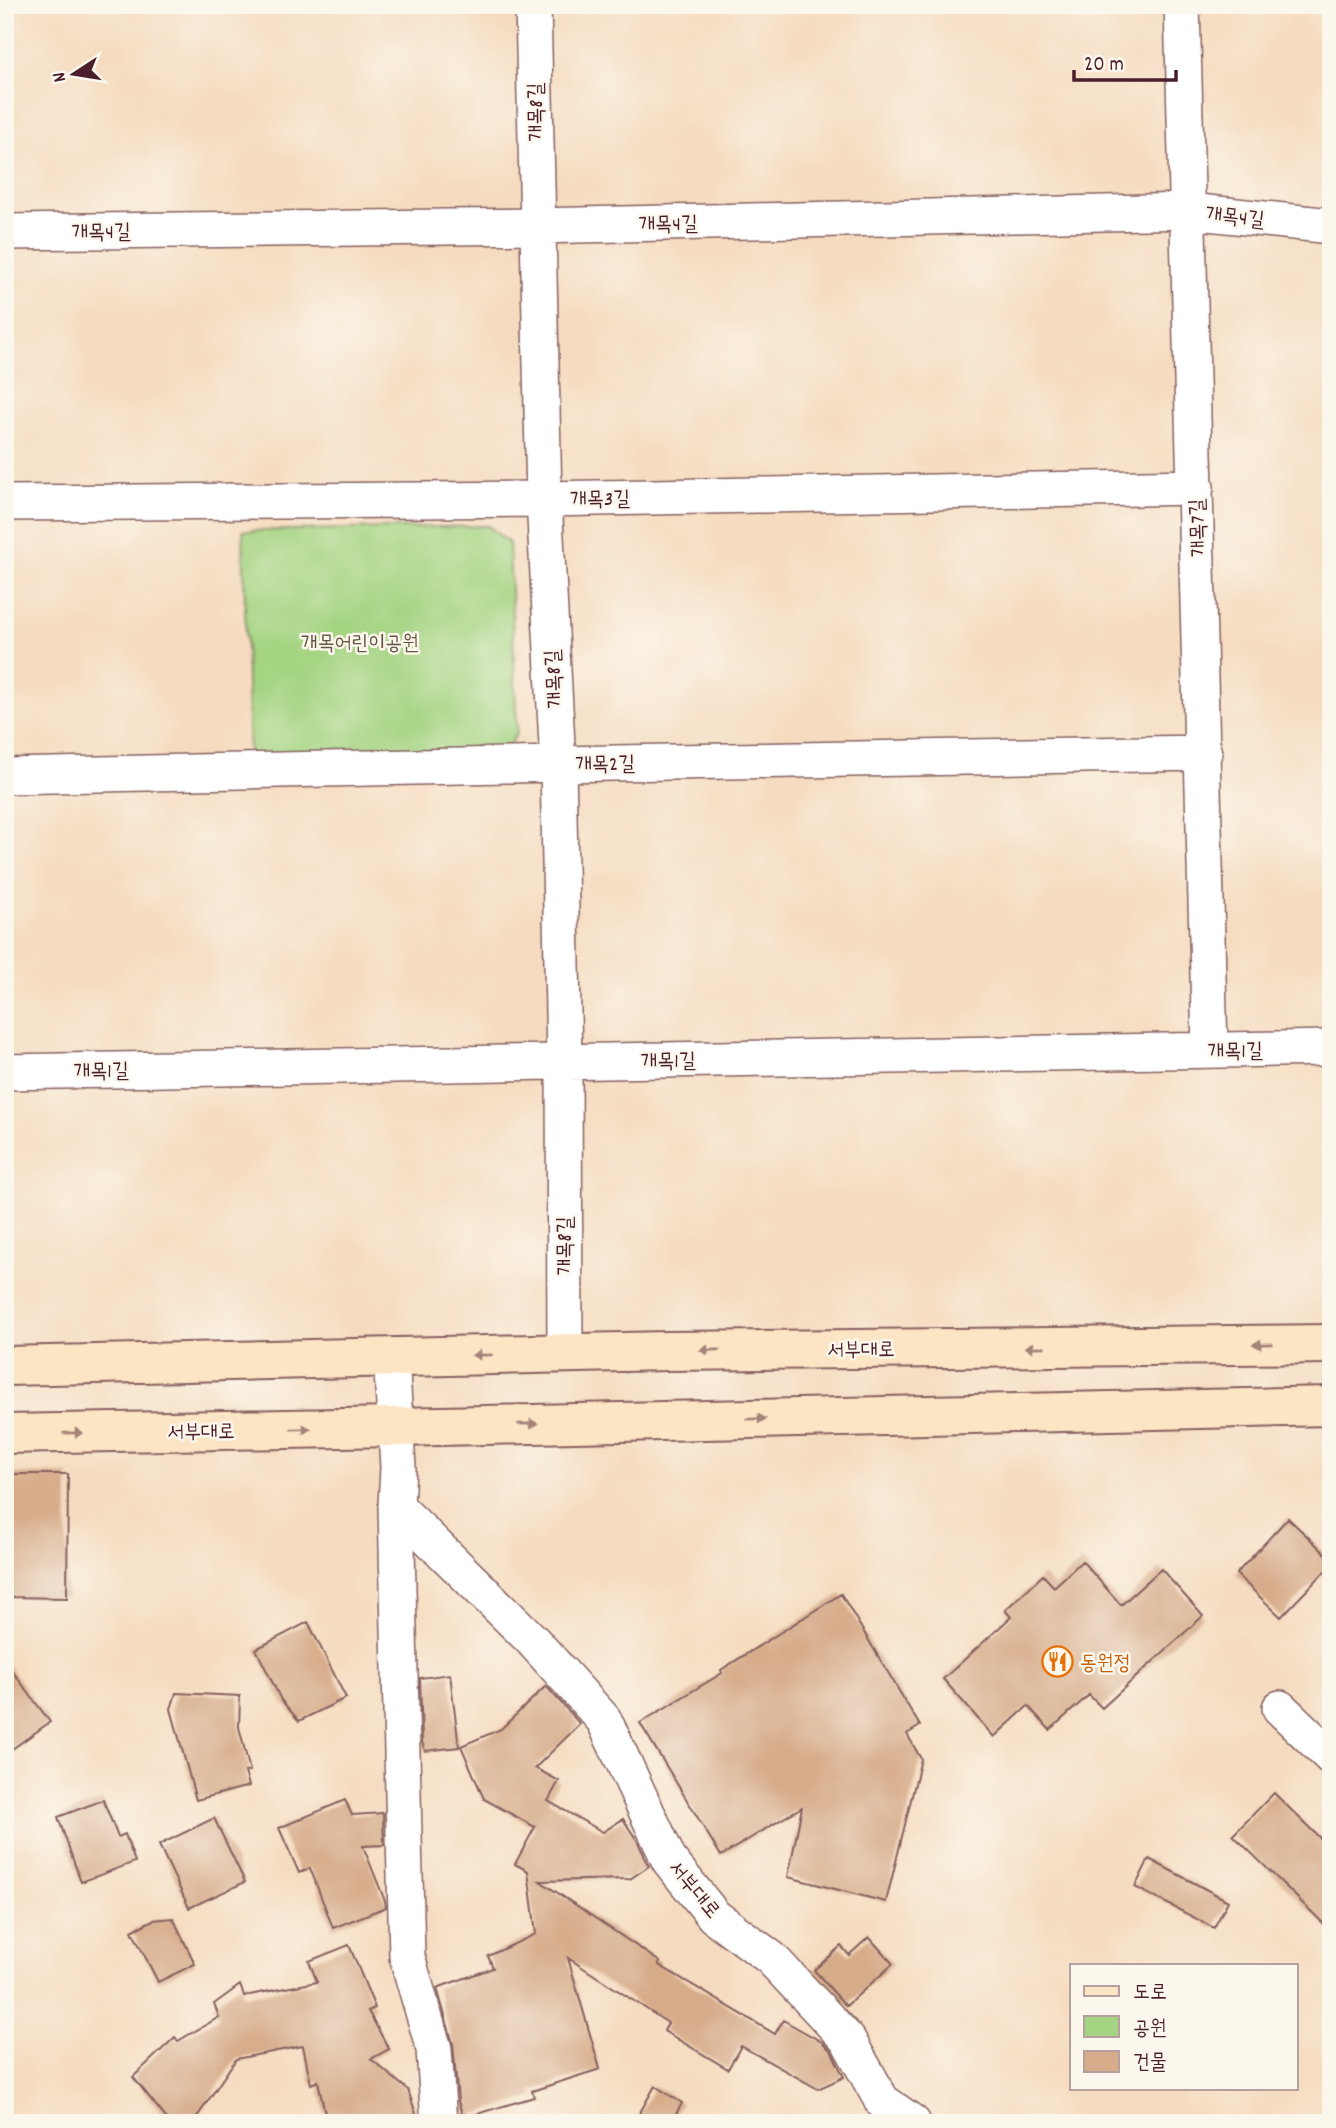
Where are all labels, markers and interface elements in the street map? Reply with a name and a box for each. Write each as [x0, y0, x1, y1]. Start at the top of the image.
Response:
north arrow [38, 38, 108, 108]
scale bar [1074, 38, 1175, 82]
text: 20 m [1084, 51, 1124, 81]
text: N [47, 69, 75, 84]
street label: 개목8길 [522, 82, 554, 142]
street label: 개목4길 [1204, 201, 1266, 237]
street label: 개목4길 [638, 210, 698, 242]
street label: 개목4길 [71, 218, 131, 250]
street label: 개목3길 [570, 485, 630, 517]
street label: 개목7길 [1184, 498, 1216, 558]
park label: 개목어린이공원 [301, 630, 419, 660]
street label: 개목8길 [539, 648, 573, 709]
street label: 개목2길 [575, 750, 635, 782]
street label: 개목1길 [1207, 1038, 1263, 1068]
street label: 개목1길 [640, 1048, 696, 1078]
street label: 개목1길 [73, 1058, 129, 1088]
street label: 개목8길 [552, 1216, 582, 1276]
street label: 서부대로 [827, 1336, 895, 1368]
one-way arrow [1251, 1339, 1273, 1350]
one-way arrow [1024, 1341, 1046, 1353]
one-way arrow [698, 1345, 720, 1356]
one-way arrow [471, 1349, 493, 1361]
one-way arrow [745, 1413, 767, 1425]
street label: 서부대로 [167, 1418, 235, 1450]
one-way arrow [518, 1419, 540, 1430]
one-way arrow [290, 1423, 312, 1435]
one-way arrow [63, 1427, 85, 1438]
restaurant icon: 동원정 [1040, 1645, 1074, 1679]
place label: 동원정 [1080, 1650, 1131, 1680]
street label: 서부대로 [659, 1855, 726, 1926]
legend [1070, 1964, 1298, 2090]
text: 도로 [1133, 1979, 1167, 2009]
text: 공원 [1133, 2015, 1167, 2045]
text: 건물 [1133, 2049, 1167, 2079]

